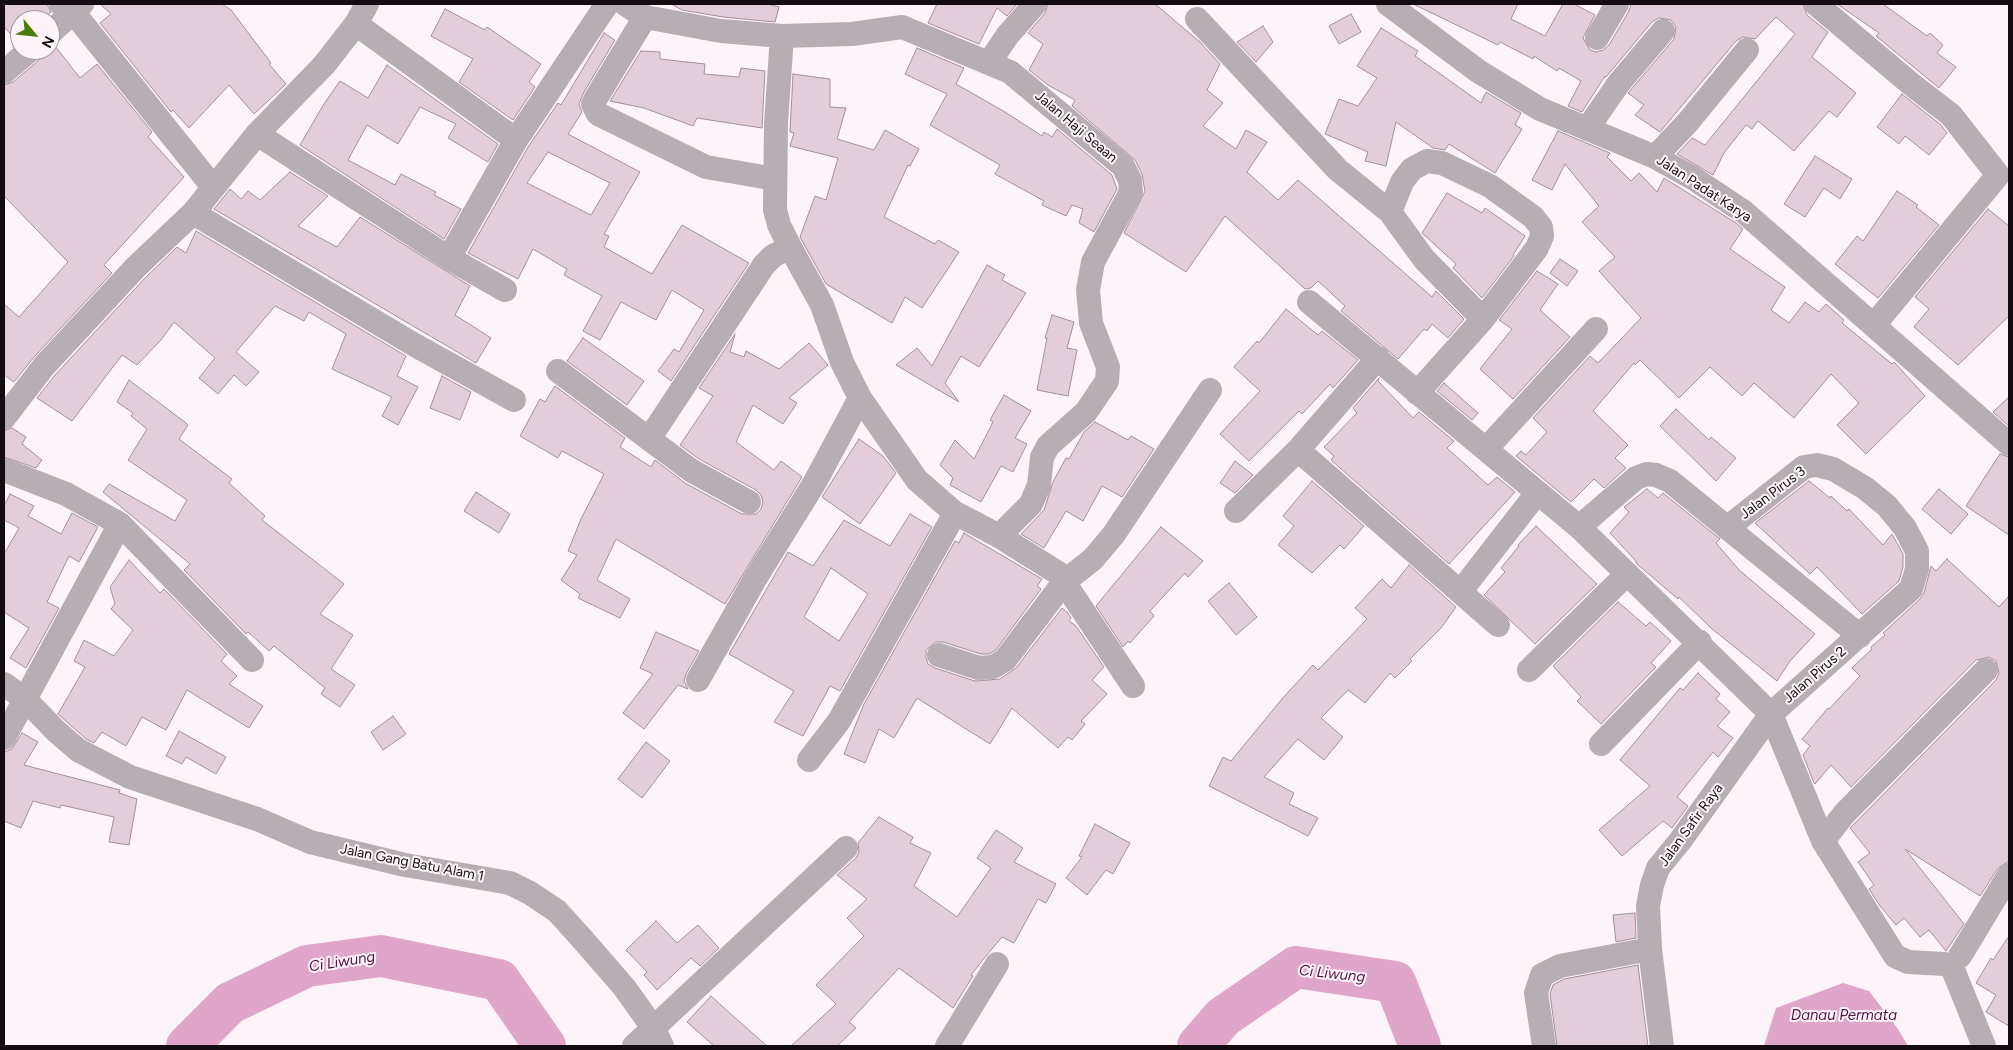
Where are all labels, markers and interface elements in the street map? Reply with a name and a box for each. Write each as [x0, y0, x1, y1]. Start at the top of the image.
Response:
north arrow [10, 10, 60, 60]
text: N [38, 33, 58, 51]
street label: Jalan Haji Seaan [1031, 88, 1121, 166]
street label: Jalan Padat Karya [1653, 152, 1755, 226]
street label: Jalan Pirus 3 [1737, 463, 1809, 523]
street label: Jalan Pirus 2 [1780, 643, 1850, 707]
street label: Jalan Safir Raya [1655, 780, 1727, 870]
street label: Jalan Gang Batu Alam 1 [339, 841, 485, 885]
water label: Ci Liwung [308, 948, 376, 976]
water label: Ci Liwung [1298, 962, 1366, 986]
water label: Danau Permata [1791, 1007, 1897, 1025]

